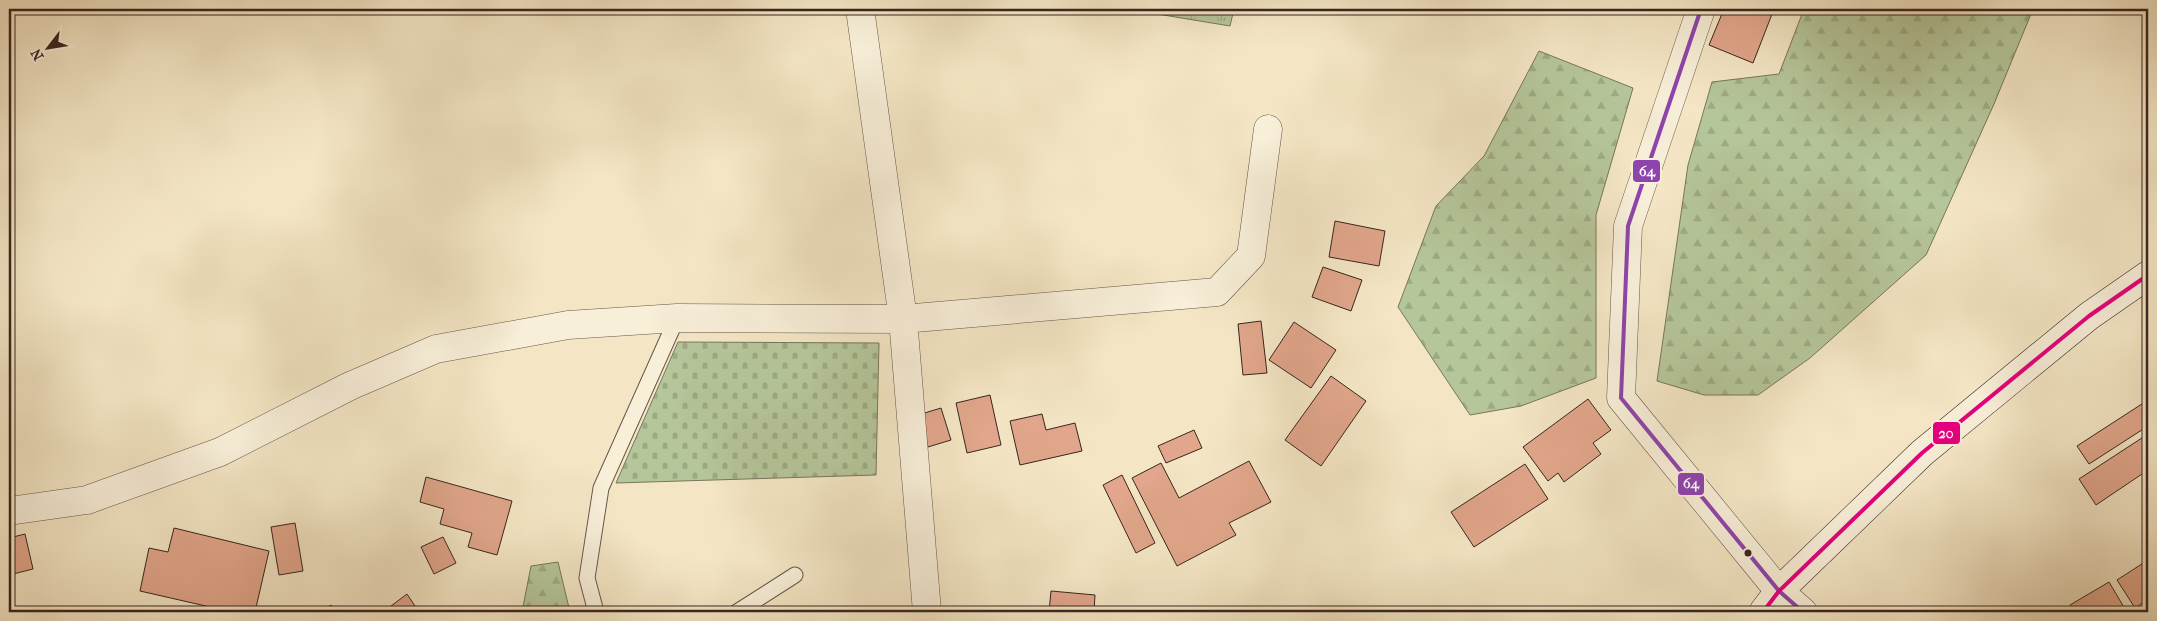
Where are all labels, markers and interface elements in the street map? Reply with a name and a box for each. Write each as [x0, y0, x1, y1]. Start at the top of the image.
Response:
north arrow [22, 22, 72, 72]
text: N [27, 45, 47, 63]
line badge: 64 [1632, 159, 1661, 183]
text: 64 [1639, 163, 1656, 180]
line badge: 20 [1932, 421, 1961, 445]
text: 20 [1939, 425, 1954, 442]
line badge: 64 [1677, 472, 1705, 496]
text: 64 [1683, 475, 1700, 492]
unlabelled marker [1743, 548, 1753, 558]

